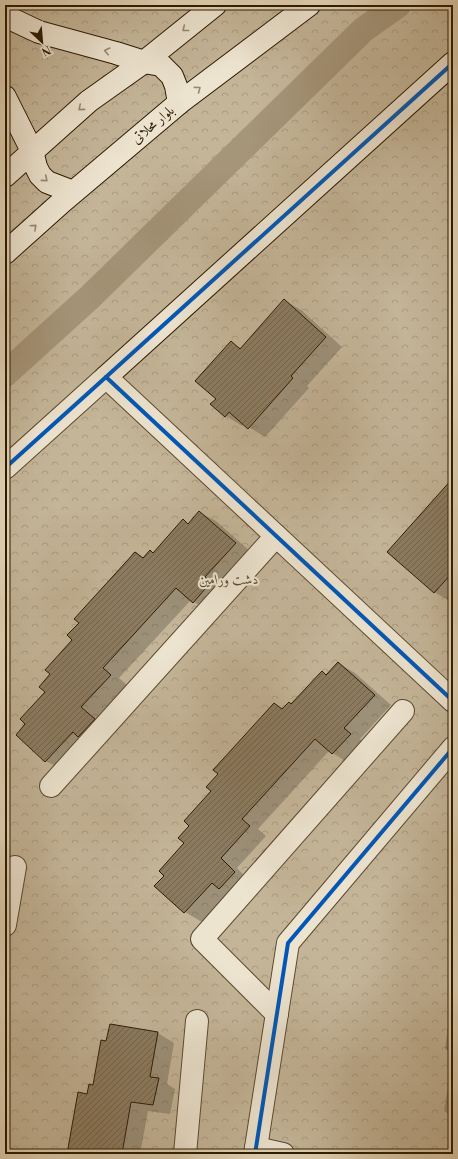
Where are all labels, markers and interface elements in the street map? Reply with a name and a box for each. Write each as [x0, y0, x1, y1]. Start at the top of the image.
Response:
north arrow [22, 22, 62, 62]
one-way arrow [182, 25, 189, 32]
text: N [39, 42, 53, 58]
one-way arrow [104, 47, 110, 55]
one-way arrow [193, 87, 200, 94]
street label: بلوار محلاتی [128, 102, 178, 148]
one-way arrow [79, 104, 86, 111]
one-way arrow [40, 174, 48, 181]
one-way arrow [29, 224, 37, 232]
park label: دشت ورامین [199, 571, 259, 589]

